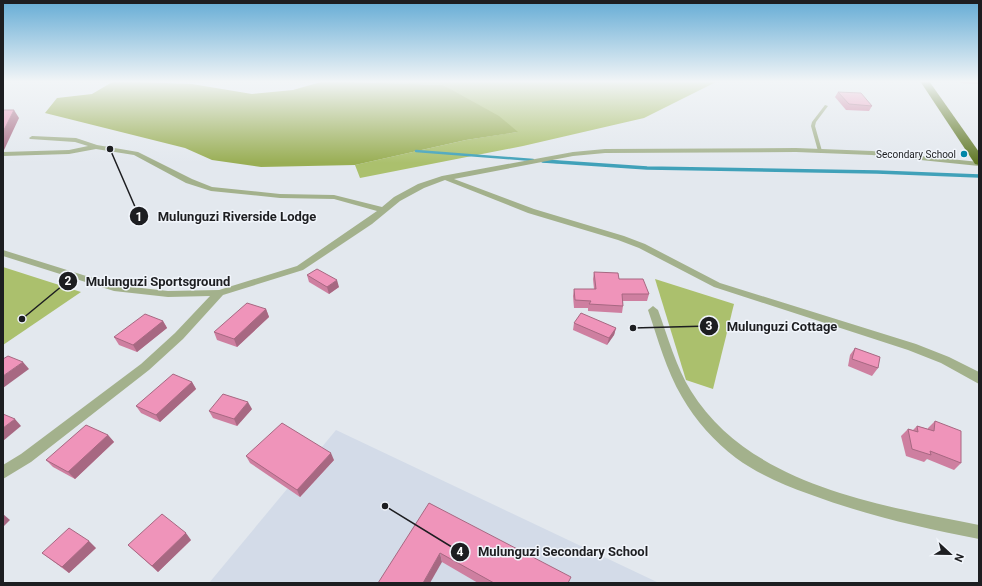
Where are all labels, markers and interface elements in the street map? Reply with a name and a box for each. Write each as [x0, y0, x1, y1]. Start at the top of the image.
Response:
place label: Secondary School [876, 149, 956, 160]
marker: Secondary School [959, 149, 969, 159]
callout: Mulunguzi Riverside Lodge [129, 204, 324, 229]
text: Mulunguzi Riverside Lodge [158, 209, 316, 224]
text: 1 [136, 210, 142, 224]
callout: Mulunguzi Sportsground [58, 269, 238, 294]
text: 2 [65, 274, 72, 288]
text: Mulunguzi Sportsground [86, 274, 230, 289]
callout: Mulunguzi Cottage [699, 314, 846, 339]
text: 3 [706, 319, 713, 333]
text: Mulunguzi Cottage [727, 319, 837, 334]
north arrow [930, 534, 970, 574]
callout: Mulunguzi Secondary School [450, 539, 656, 564]
text: Mulunguzi Secondary School [478, 544, 648, 559]
text: 4 [457, 545, 464, 559]
text: N [951, 552, 966, 564]

